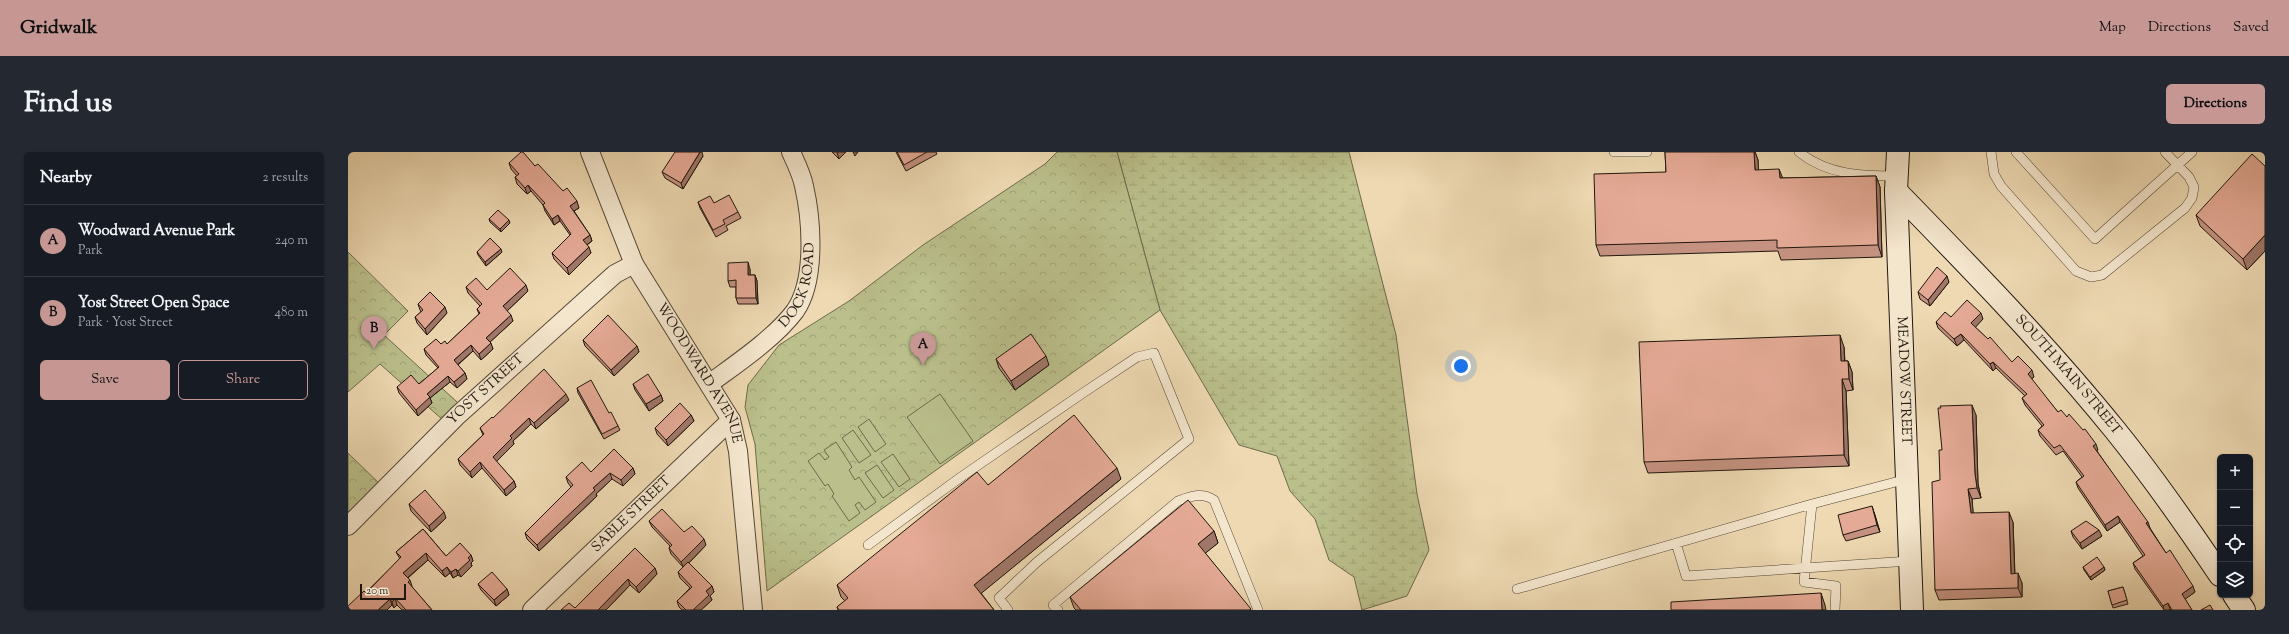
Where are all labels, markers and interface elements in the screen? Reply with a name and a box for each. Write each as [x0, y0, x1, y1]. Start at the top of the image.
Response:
text: Gridwalk [20, 15, 97, 42]
text: Map [2099, 18, 2126, 38]
text: Directions [2148, 18, 2211, 38]
text: Saved [2233, 18, 2269, 38]
text: Find us [24, 84, 112, 124]
button: Directions [2166, 84, 2265, 124]
text: Nearby [40, 166, 92, 190]
text: 2 results [263, 169, 308, 187]
text: Woodward Avenue Park [78, 221, 235, 242]
text: A [48, 232, 58, 250]
text: 240 m [275, 232, 308, 250]
text: Park [78, 242, 103, 260]
street label: DOCK ROAD [775, 242, 821, 333]
text: Yost Street Open Space [78, 293, 229, 314]
street label: WOODWARD AVENUE [651, 300, 746, 446]
text: B [49, 304, 57, 322]
text: 480 m [275, 304, 308, 322]
street label: SOUTH MAIN STREET [2010, 311, 2126, 440]
text: Park · Yost Street [78, 314, 173, 332]
pin: B [361, 316, 387, 349]
street label: MEADOW STREET [1891, 316, 1916, 446]
pin: A [910, 332, 936, 365]
street label: YOST STREET [443, 350, 529, 430]
your location [1451, 356, 1471, 376]
button: Save [40, 360, 170, 400]
button: Share [178, 360, 308, 400]
map controls [2217, 454, 2253, 598]
button: + [2217, 454, 2253, 490]
street label: SABLE STREET [588, 472, 676, 558]
button: − [2217, 490, 2253, 526]
button: locate [2217, 526, 2253, 562]
button: layers [2217, 562, 2253, 598]
scale bar [360, 582, 406, 601]
text: 20 m [366, 583, 388, 599]

